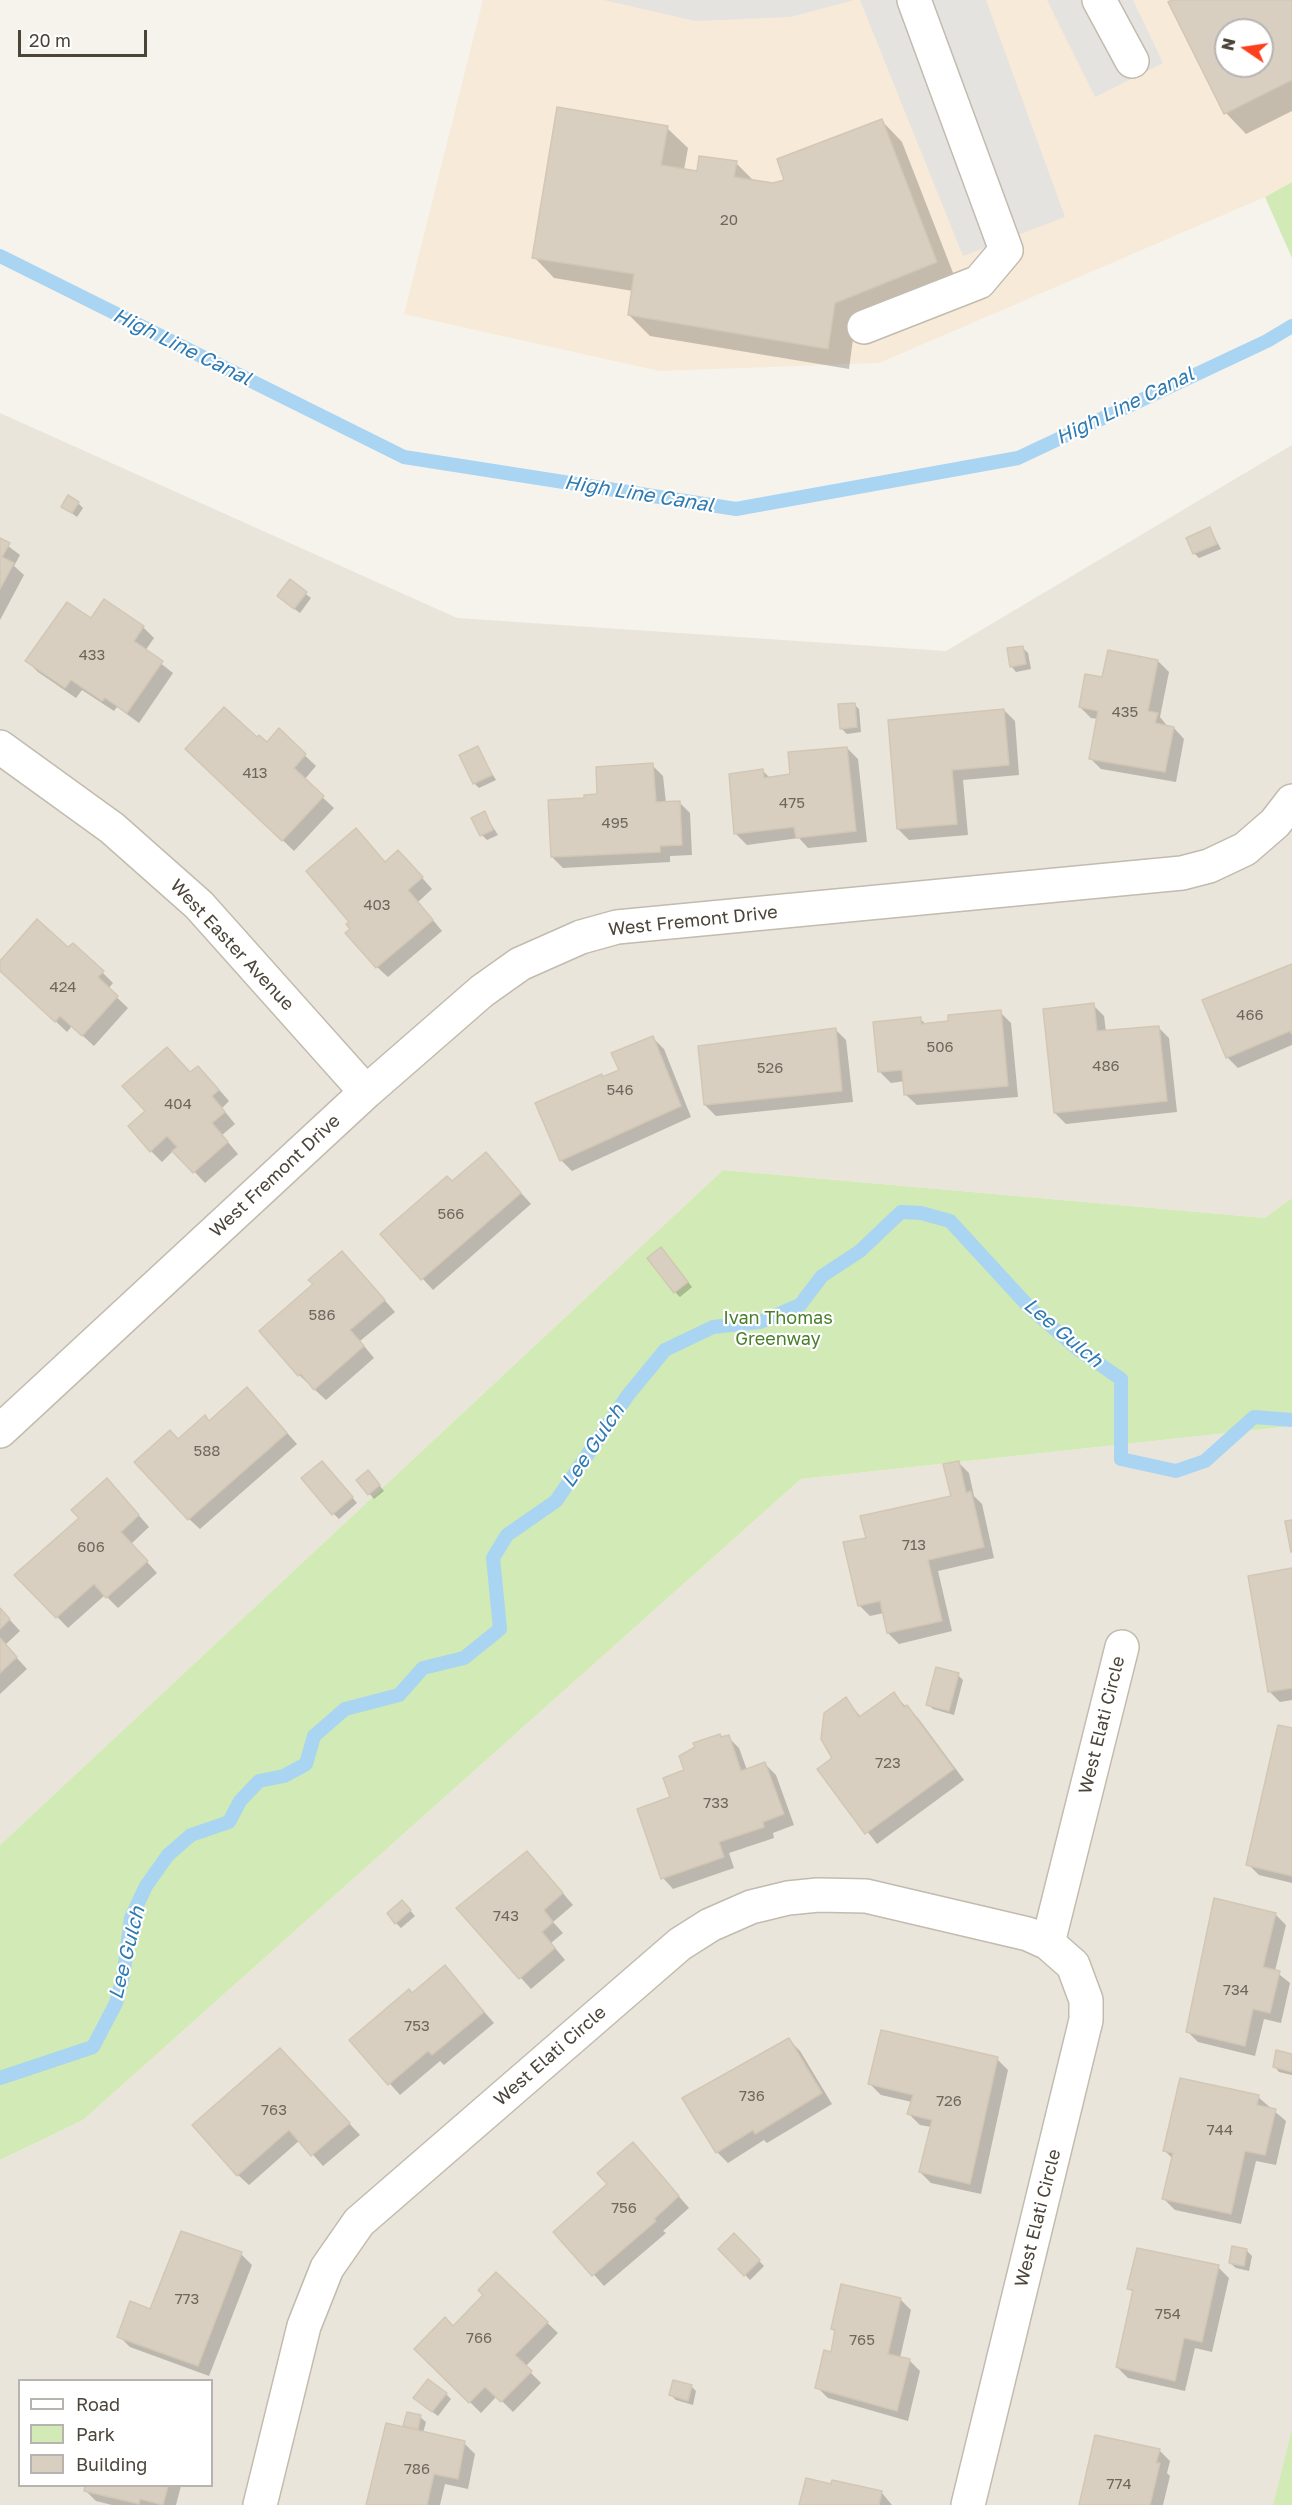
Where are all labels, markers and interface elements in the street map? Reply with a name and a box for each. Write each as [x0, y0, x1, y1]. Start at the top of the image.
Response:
scale bar [21, 18, 150, 56]
north arrow [1214, 18, 1274, 78]
text: 20 m [29, 29, 71, 51]
text: N [1217, 36, 1240, 53]
house number: 20 [720, 211, 738, 229]
water label: High Line Canal [109, 303, 255, 391]
water label: High Line Canal [1052, 362, 1198, 450]
water label: High Line Canal [563, 470, 715, 518]
house number: 433 [79, 646, 105, 664]
house number: 435 [1112, 703, 1138, 721]
house number: 413 [242, 764, 268, 782]
house number: 475 [779, 794, 805, 812]
house number: 495 [602, 814, 628, 832]
street label: West Easter Avenue [166, 875, 298, 1015]
house number: 403 [363, 896, 391, 914]
street label: West Fremont Drive [607, 901, 779, 941]
house number: 424 [50, 978, 76, 996]
house number: 466 [1236, 1006, 1264, 1024]
house number: 506 [926, 1038, 954, 1056]
house number: 486 [1092, 1057, 1120, 1075]
house number: 526 [757, 1059, 783, 1077]
house number: 546 [607, 1081, 633, 1099]
house number: 404 [164, 1095, 192, 1113]
street label: West Fremont Drive [205, 1110, 345, 1242]
house number: 566 [438, 1205, 464, 1223]
water label: Lee Gulch [1019, 1293, 1107, 1373]
house number: 586 [309, 1306, 335, 1324]
park label: Ivan Thomas Greenway [723, 1307, 833, 1350]
water label: Lee Gulch [556, 1400, 630, 1492]
house number: 588 [194, 1442, 220, 1460]
house number: 713 [902, 1536, 926, 1554]
house number: 606 [77, 1538, 105, 1556]
street label: West Elati Circle [1074, 1654, 1130, 1796]
house number: 723 [875, 1754, 901, 1772]
house number: 733 [703, 1794, 729, 1812]
water label: Lee Gulch [104, 1904, 150, 2002]
house number: 743 [493, 1907, 519, 1925]
house number: 734 [1223, 1981, 1249, 1999]
street label: West Elati Circle [490, 2002, 610, 2110]
house number: 753 [404, 2017, 430, 2035]
house number: 736 [739, 2087, 765, 2105]
house number: 726 [936, 2092, 962, 2110]
house number: 763 [261, 2101, 287, 2119]
house number: 744 [1207, 2121, 1233, 2139]
street label: West Elati Circle [1010, 2147, 1066, 2289]
house number: 756 [611, 2199, 637, 2217]
house number: 773 [175, 2290, 199, 2308]
house number: 754 [1155, 2305, 1181, 2323]
house number: 766 [466, 2329, 492, 2347]
house number: 765 [849, 2331, 875, 2349]
legend [18, 2379, 213, 2487]
text: Road [76, 2393, 120, 2415]
text: Park [76, 2423, 115, 2445]
text: Building [76, 2453, 147, 2475]
house number: 786 [404, 2460, 430, 2478]
house number: 774 [1106, 2475, 1132, 2493]

